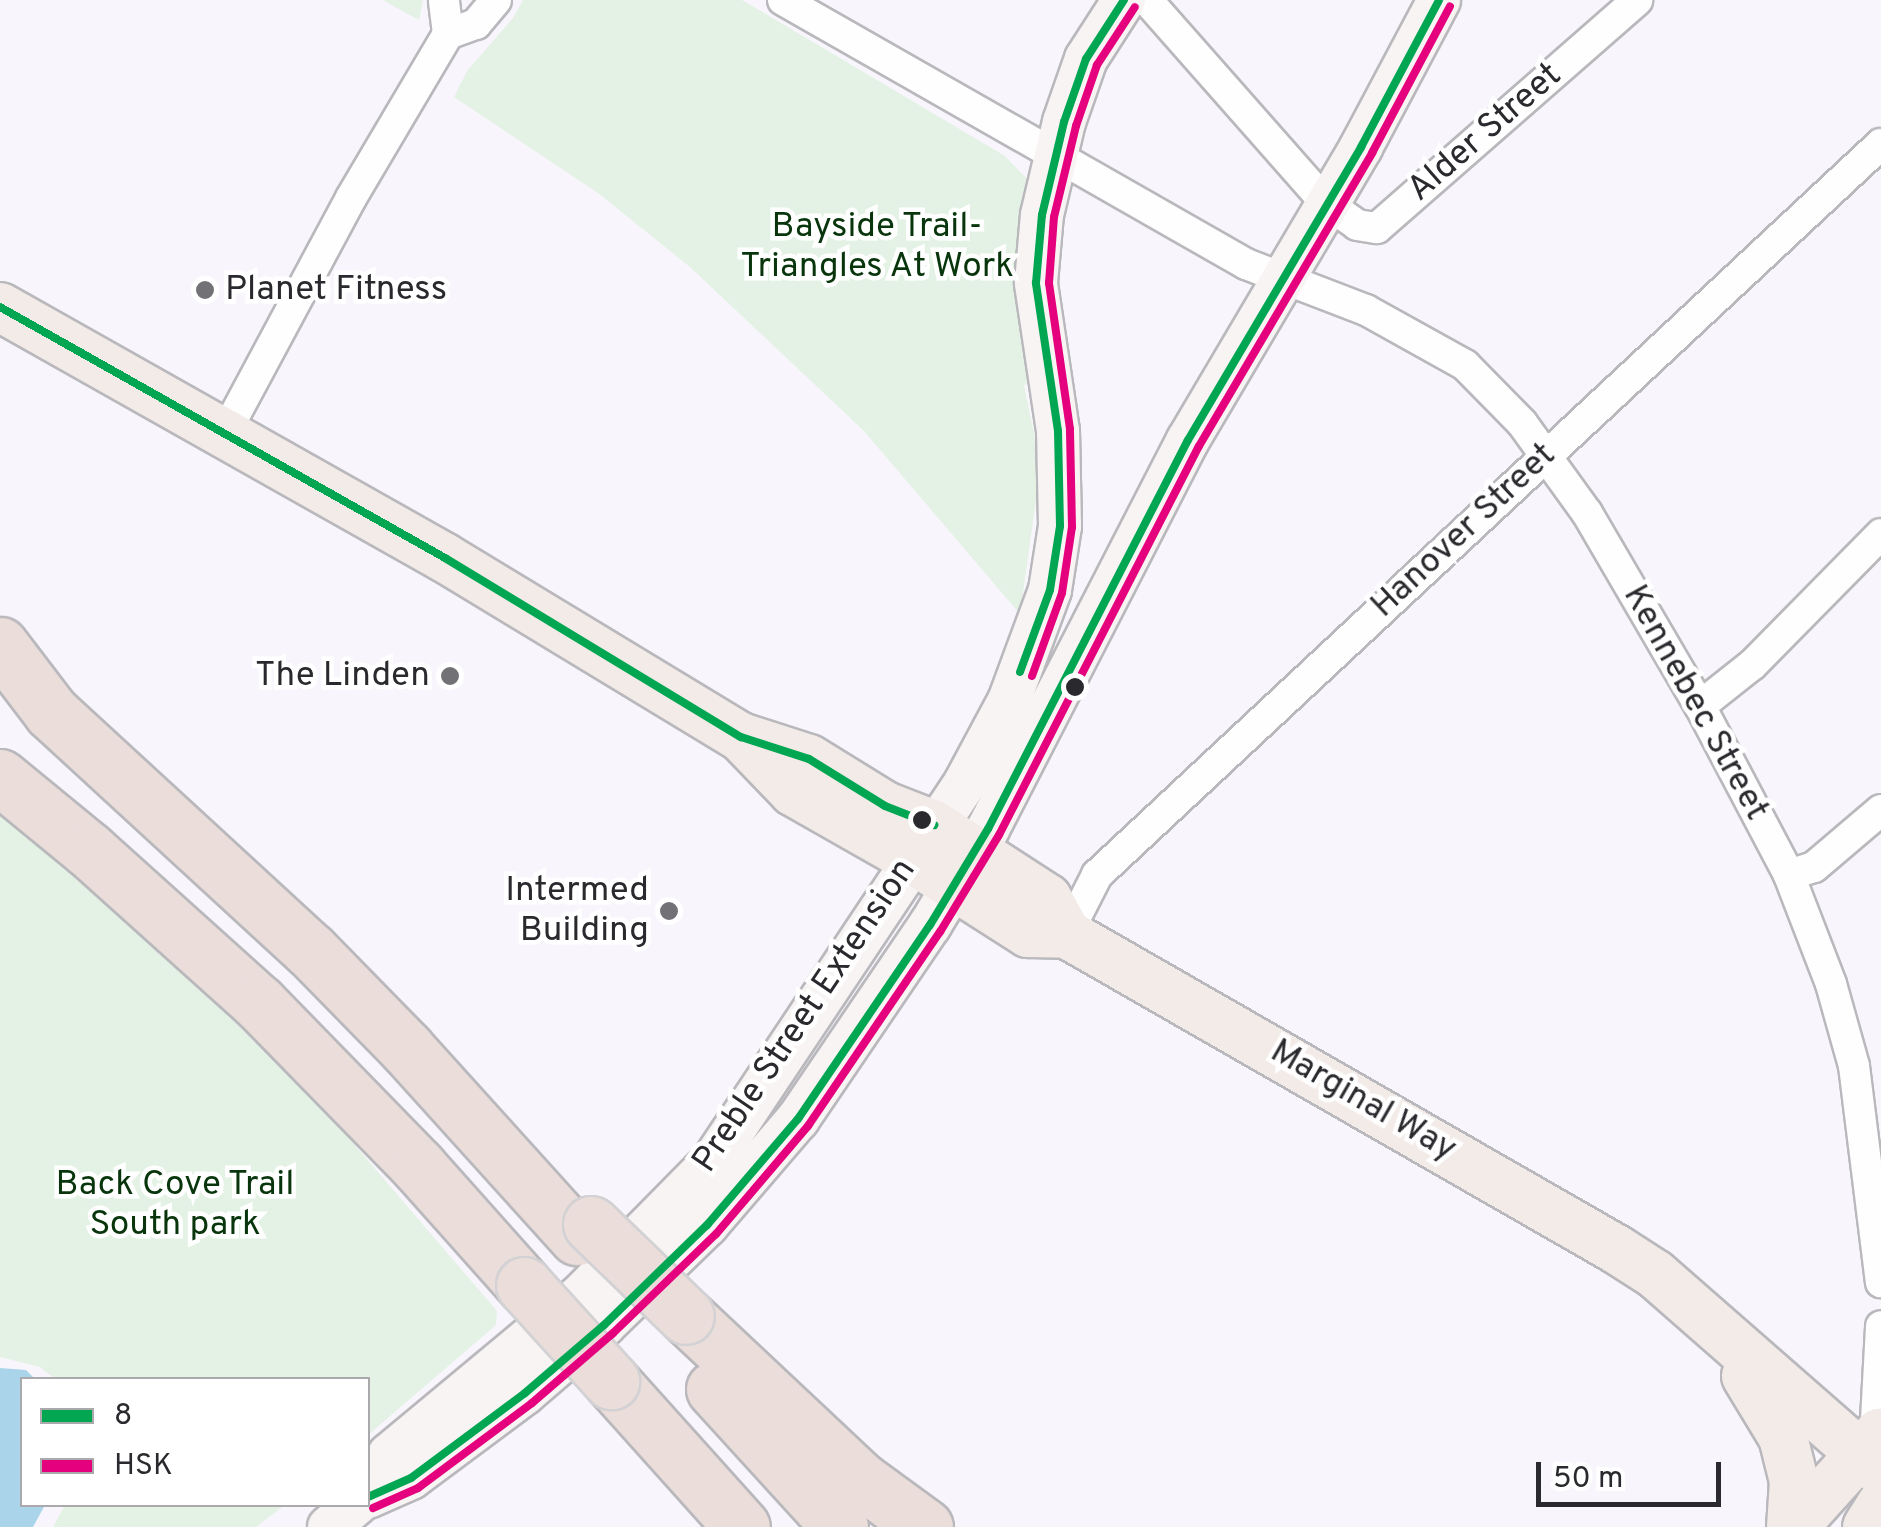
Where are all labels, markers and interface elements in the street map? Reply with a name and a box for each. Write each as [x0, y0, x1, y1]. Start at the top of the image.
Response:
street label: Alder Street [1400, 55, 1570, 211]
park label: Bayside Trail- Triangles At Work [739, 206, 1015, 288]
place label: Planet Fitness [225, 269, 447, 311]
marker: Planet Fitness [194, 279, 216, 301]
street label: Hanover Street [1363, 435, 1565, 627]
street label: Kennebec Street [1613, 578, 1777, 828]
place label: The Linden [255, 655, 430, 697]
marker: The Linden [439, 665, 461, 687]
unlabelled marker [1065, 677, 1085, 697]
unlabelled marker [912, 810, 932, 830]
street label: Preble Street Extension [684, 851, 926, 1181]
place label: Intermed Building [505, 870, 649, 952]
marker: Intermed Building [658, 900, 680, 922]
street label: Marginal Way [1262, 1031, 1464, 1171]
park label: Back Cove Trail South park [55, 1164, 295, 1246]
legend [20, 1377, 370, 1507]
text: 8 [114, 1398, 132, 1435]
scale bar [1541, 1442, 1726, 1504]
text: HSK [114, 1448, 173, 1485]
text: 50 m [1553, 1461, 1623, 1498]

